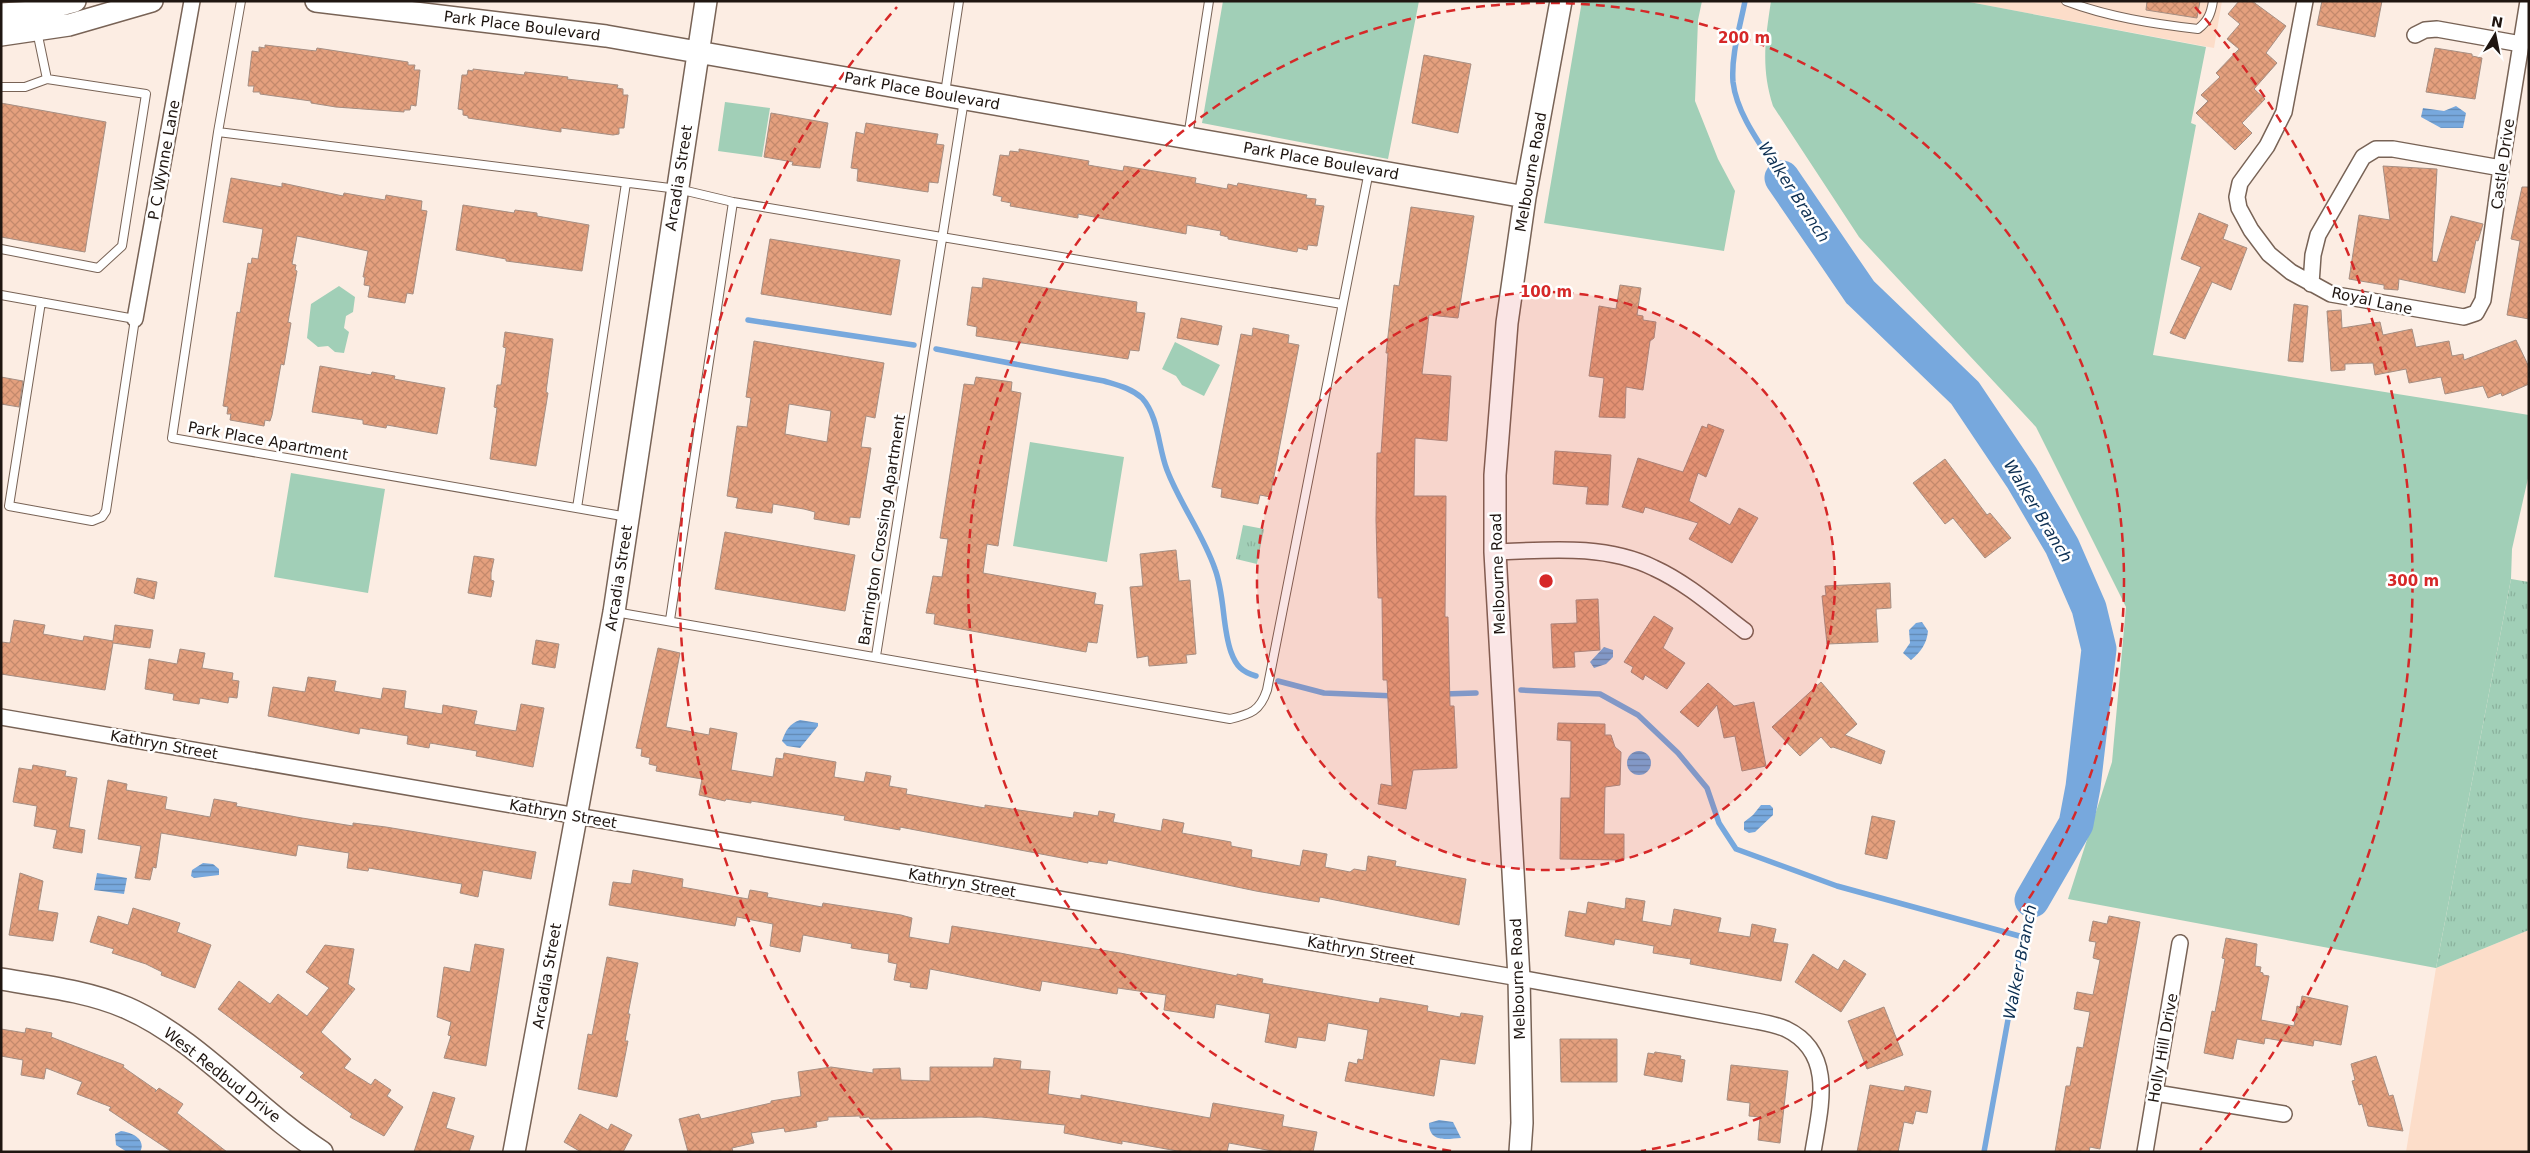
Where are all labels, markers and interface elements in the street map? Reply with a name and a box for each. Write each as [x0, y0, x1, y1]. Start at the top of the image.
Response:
street label: Park Place Boulevard [443, 7, 601, 45]
north arrow [2470, 10, 2520, 60]
text: N [2490, 13, 2504, 31]
text: 200 m [1718, 29, 1770, 47]
street label: Park Place Boulevard [843, 68, 1001, 114]
street label: P C Wynne Lane [145, 98, 183, 222]
street label: Melbourne Road [1512, 111, 1550, 233]
street label: Castle Drive [2488, 117, 2518, 211]
street label: Arcadia Street [662, 124, 696, 232]
street label: Park Place Boulevard [1242, 138, 1400, 184]
water label: Walker Branch [1754, 138, 1834, 246]
text: 100 m [1520, 283, 1572, 301]
street label: Royal Lane [2330, 284, 2414, 318]
street label: Barrington Crossing Apartment [855, 413, 909, 647]
street label: Park Place Apartment [187, 418, 349, 464]
water label: Walker Branch [2000, 456, 2076, 566]
street label: Melbourne Road [1487, 513, 1509, 635]
street label: Arcadia Street [602, 524, 636, 632]
centre of rings [1537, 572, 1555, 590]
text: 300 m [2387, 572, 2439, 590]
street label: Kathryn Street [109, 727, 219, 763]
street label: Kathryn Street [508, 796, 618, 832]
street label: Kathryn Street [907, 865, 1017, 901]
water label: Walker Branch [2000, 903, 2040, 1021]
street label: Melbourne Road [1507, 918, 1529, 1040]
street label: Arcadia Street [529, 922, 565, 1030]
street label: Kathryn Street [1306, 933, 1416, 969]
street label: Holly Hill Drive [2145, 992, 2181, 1104]
street label: West Redbud Drive [160, 1024, 284, 1126]

